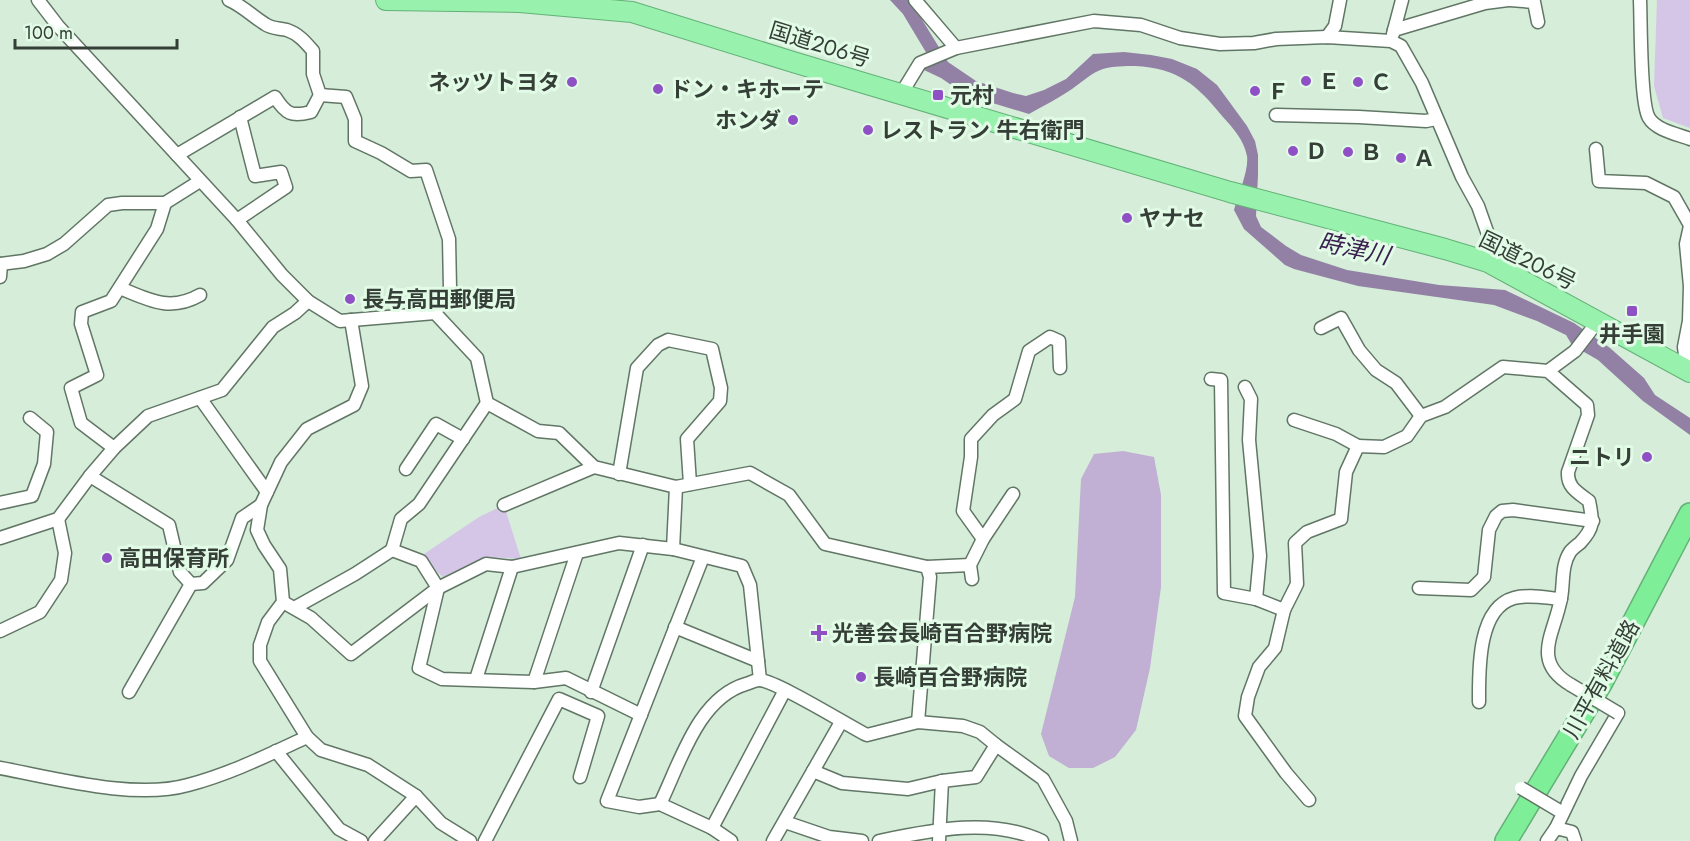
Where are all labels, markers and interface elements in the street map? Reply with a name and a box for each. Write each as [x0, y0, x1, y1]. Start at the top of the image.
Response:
scale bar [15, 12, 177, 50]
street label: 国道206号 [765, 13, 875, 75]
text: 100 m [24, 20, 73, 46]
place label: Ｅ [1318, 65, 1340, 97]
place label: ネッツトヨタ [428, 66, 560, 98]
place label: Ｃ [1370, 66, 1392, 98]
place label: ドン・キホーテ [670, 73, 824, 105]
marker: Ｅ [1299, 74, 1313, 88]
marker: ネッツトヨタ [565, 75, 579, 89]
place label: Ｆ [1267, 75, 1289, 107]
marker: Ｃ [1351, 75, 1365, 89]
place label: 元村 [950, 79, 994, 111]
marker: ドン・キホーテ [651, 82, 665, 96]
marker: Ｆ [1248, 84, 1262, 98]
marker: 元村 [931, 88, 945, 102]
place label: ホンダ [715, 104, 781, 136]
marker: ホンダ [786, 113, 800, 127]
place label: レストラン 牛右衛門 [880, 114, 1085, 146]
marker: レストラン 牛右衛門 [861, 123, 875, 137]
place label: Ｄ [1305, 135, 1327, 167]
place label: Ｂ [1360, 136, 1382, 168]
place label: Ａ [1413, 142, 1435, 174]
marker: Ｄ [1286, 144, 1300, 158]
marker: Ｂ [1341, 145, 1355, 159]
marker: Ａ [1394, 151, 1408, 165]
place label: ヤナセ [1139, 202, 1205, 234]
marker: ヤナセ [1120, 211, 1134, 225]
street label: 国道206号 [1474, 223, 1582, 297]
water label: 時津川 [1315, 224, 1396, 274]
place label: 長与高田郵便局 [362, 283, 516, 315]
marker: 長与高田郵便局 [343, 292, 357, 306]
marker: 井手園 [1625, 304, 1639, 318]
place label: 井手園 [1599, 318, 1665, 350]
place label: ニトリ [1569, 441, 1635, 473]
marker: ニトリ [1640, 450, 1654, 464]
place label: 高田保育所 [119, 542, 229, 574]
marker: 高田保育所 [100, 551, 114, 565]
street label: 川平有料道路 [1555, 614, 1647, 744]
place label: 光善会長崎百合野病院 [832, 617, 1052, 649]
marker: 光善会長崎百合野病院 [810, 624, 828, 642]
place label: 長崎百合野病院 [873, 661, 1027, 693]
marker: 長崎百合野病院 [854, 670, 868, 684]

